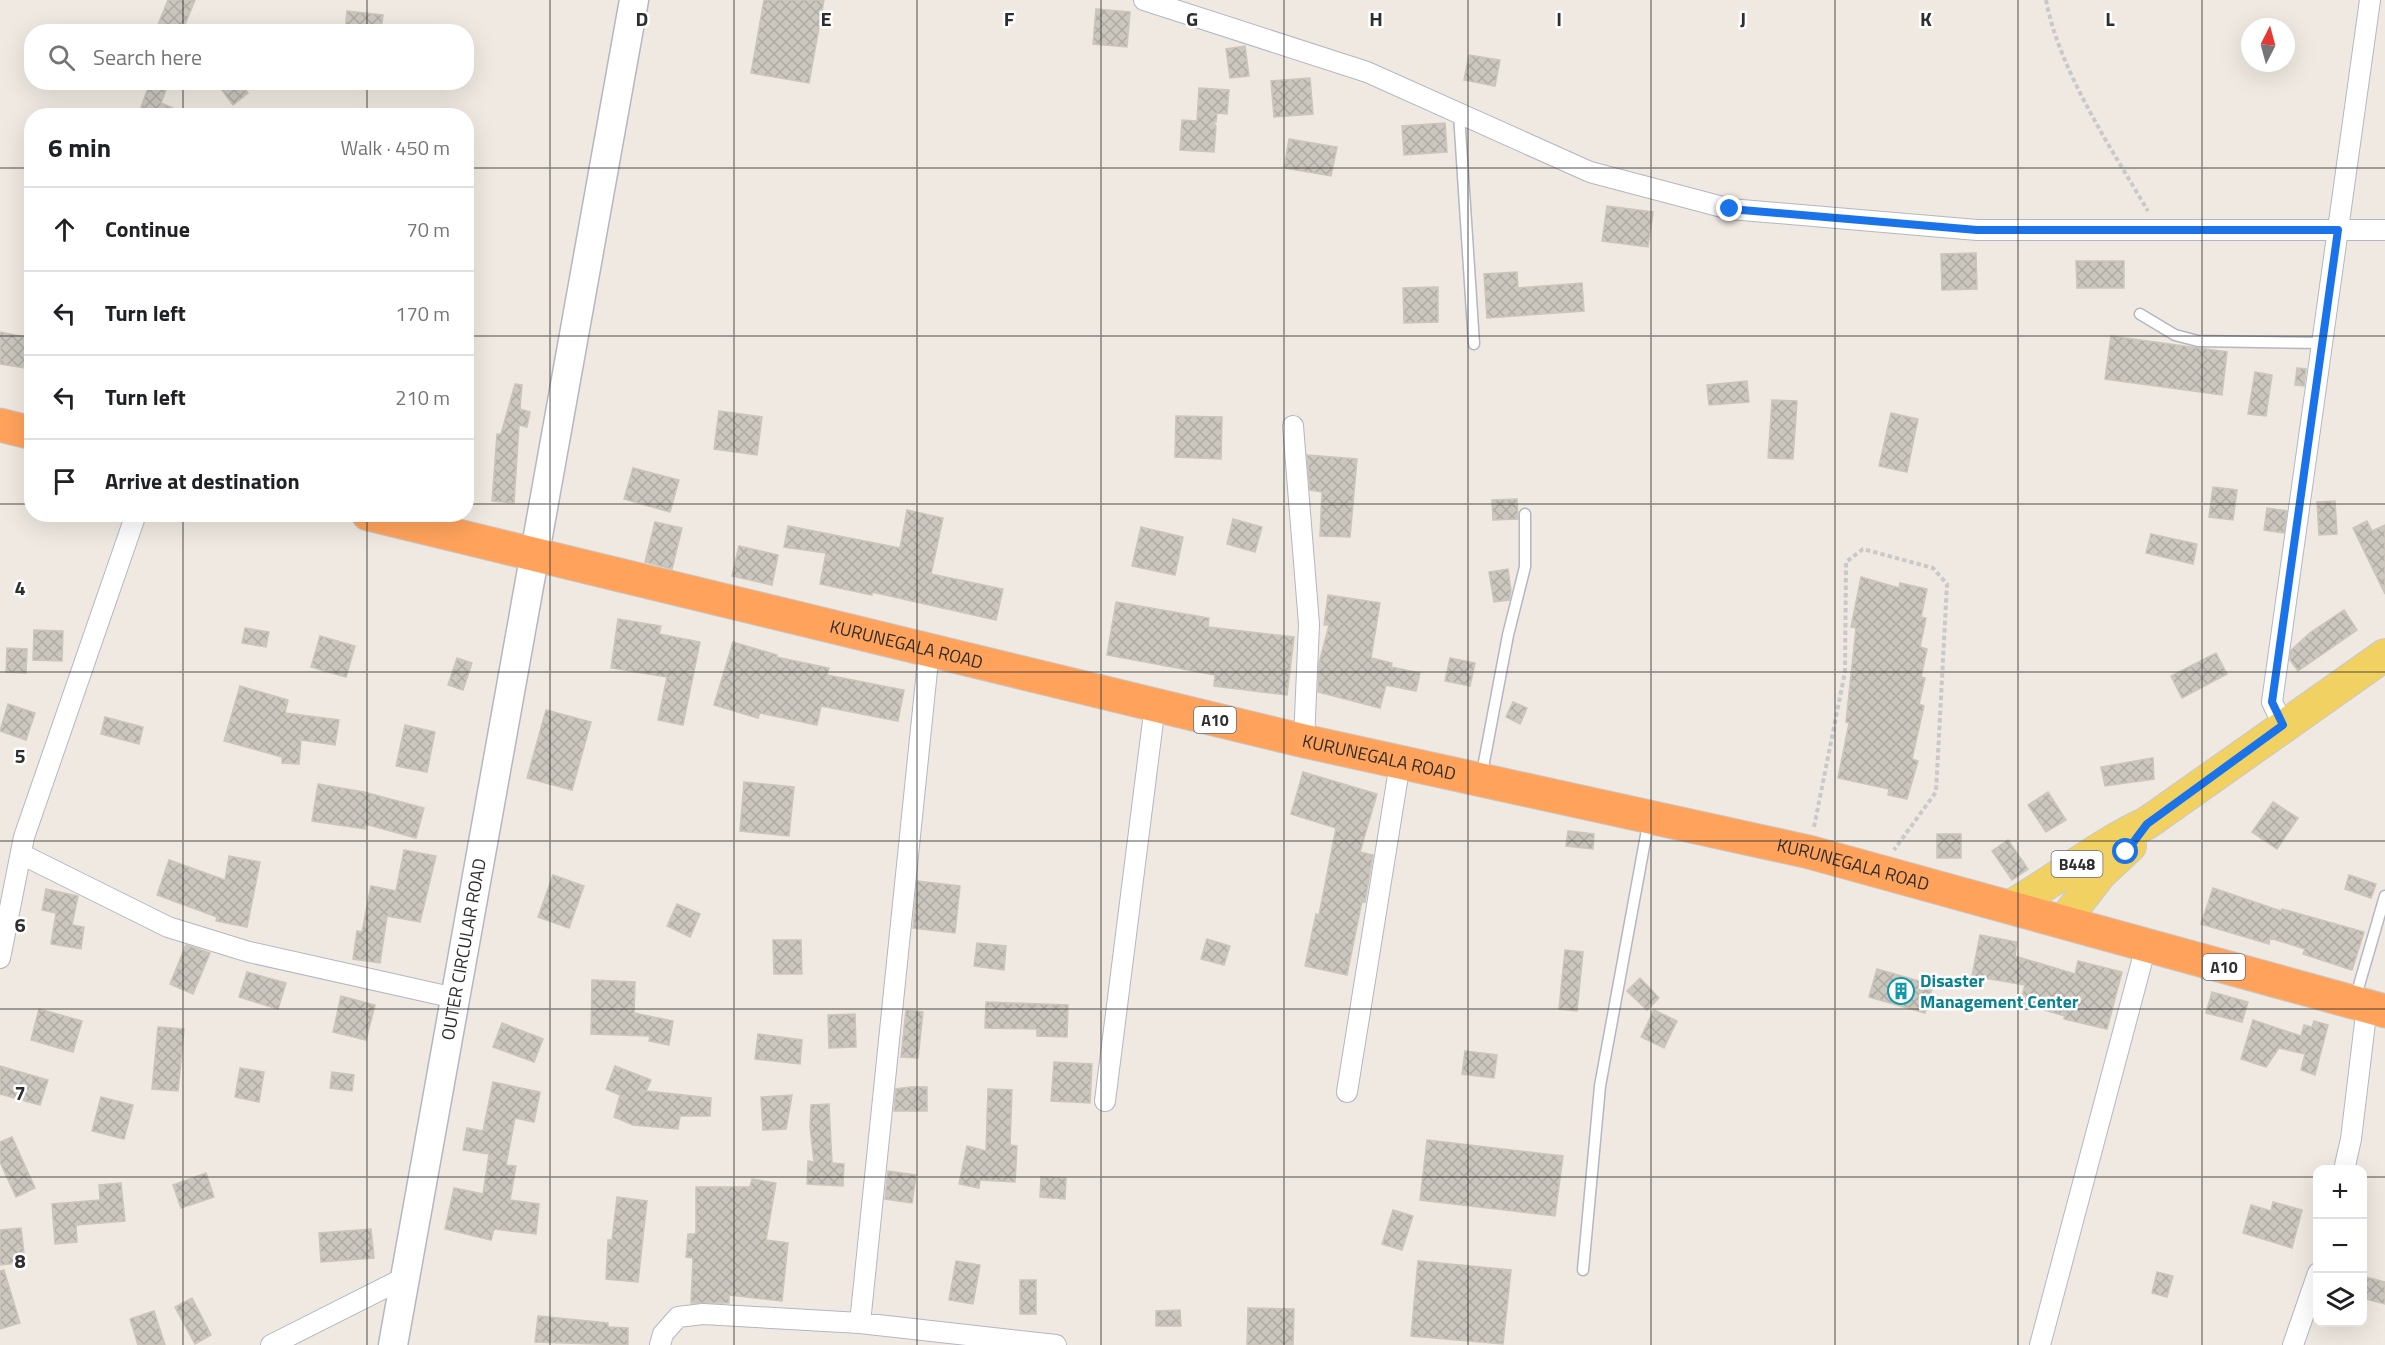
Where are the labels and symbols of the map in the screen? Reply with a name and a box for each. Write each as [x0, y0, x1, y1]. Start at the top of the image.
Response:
text: D [636, 3, 648, 34]
text: E [820, 3, 832, 34]
text: F [1004, 3, 1015, 34]
text: G [1186, 3, 1198, 34]
text: H [1369, 3, 1383, 34]
text: I [1556, 3, 1562, 34]
text: J [1740, 3, 1746, 34]
text: K [1920, 3, 1932, 34]
text: L [2105, 3, 2115, 34]
north arrow [2241, 18, 2295, 72]
route end [1716, 195, 1742, 221]
text: 4 [14, 572, 26, 603]
street label: KURUNEGALA ROAD [827, 612, 986, 676]
road number: A10 [1194, 707, 1236, 733]
street label: KURUNEGALA ROAD [1300, 727, 1459, 787]
text: 5 [14, 740, 26, 771]
street label: KURUNEGALA ROAD [1774, 831, 1932, 898]
route start [2112, 838, 2138, 864]
road number: B448 [2052, 851, 2102, 877]
street label: OUTER CIRCULAR ROAD [434, 856, 493, 1042]
text: 6 [14, 909, 26, 940]
road number: A10 [2203, 954, 2245, 980]
place label: Disaster Management Center [1920, 967, 2079, 1015]
building icon: Disaster Management Center [1886, 976, 1916, 1006]
text: 7 [14, 1077, 26, 1108]
text: 8 [14, 1245, 26, 1276]

